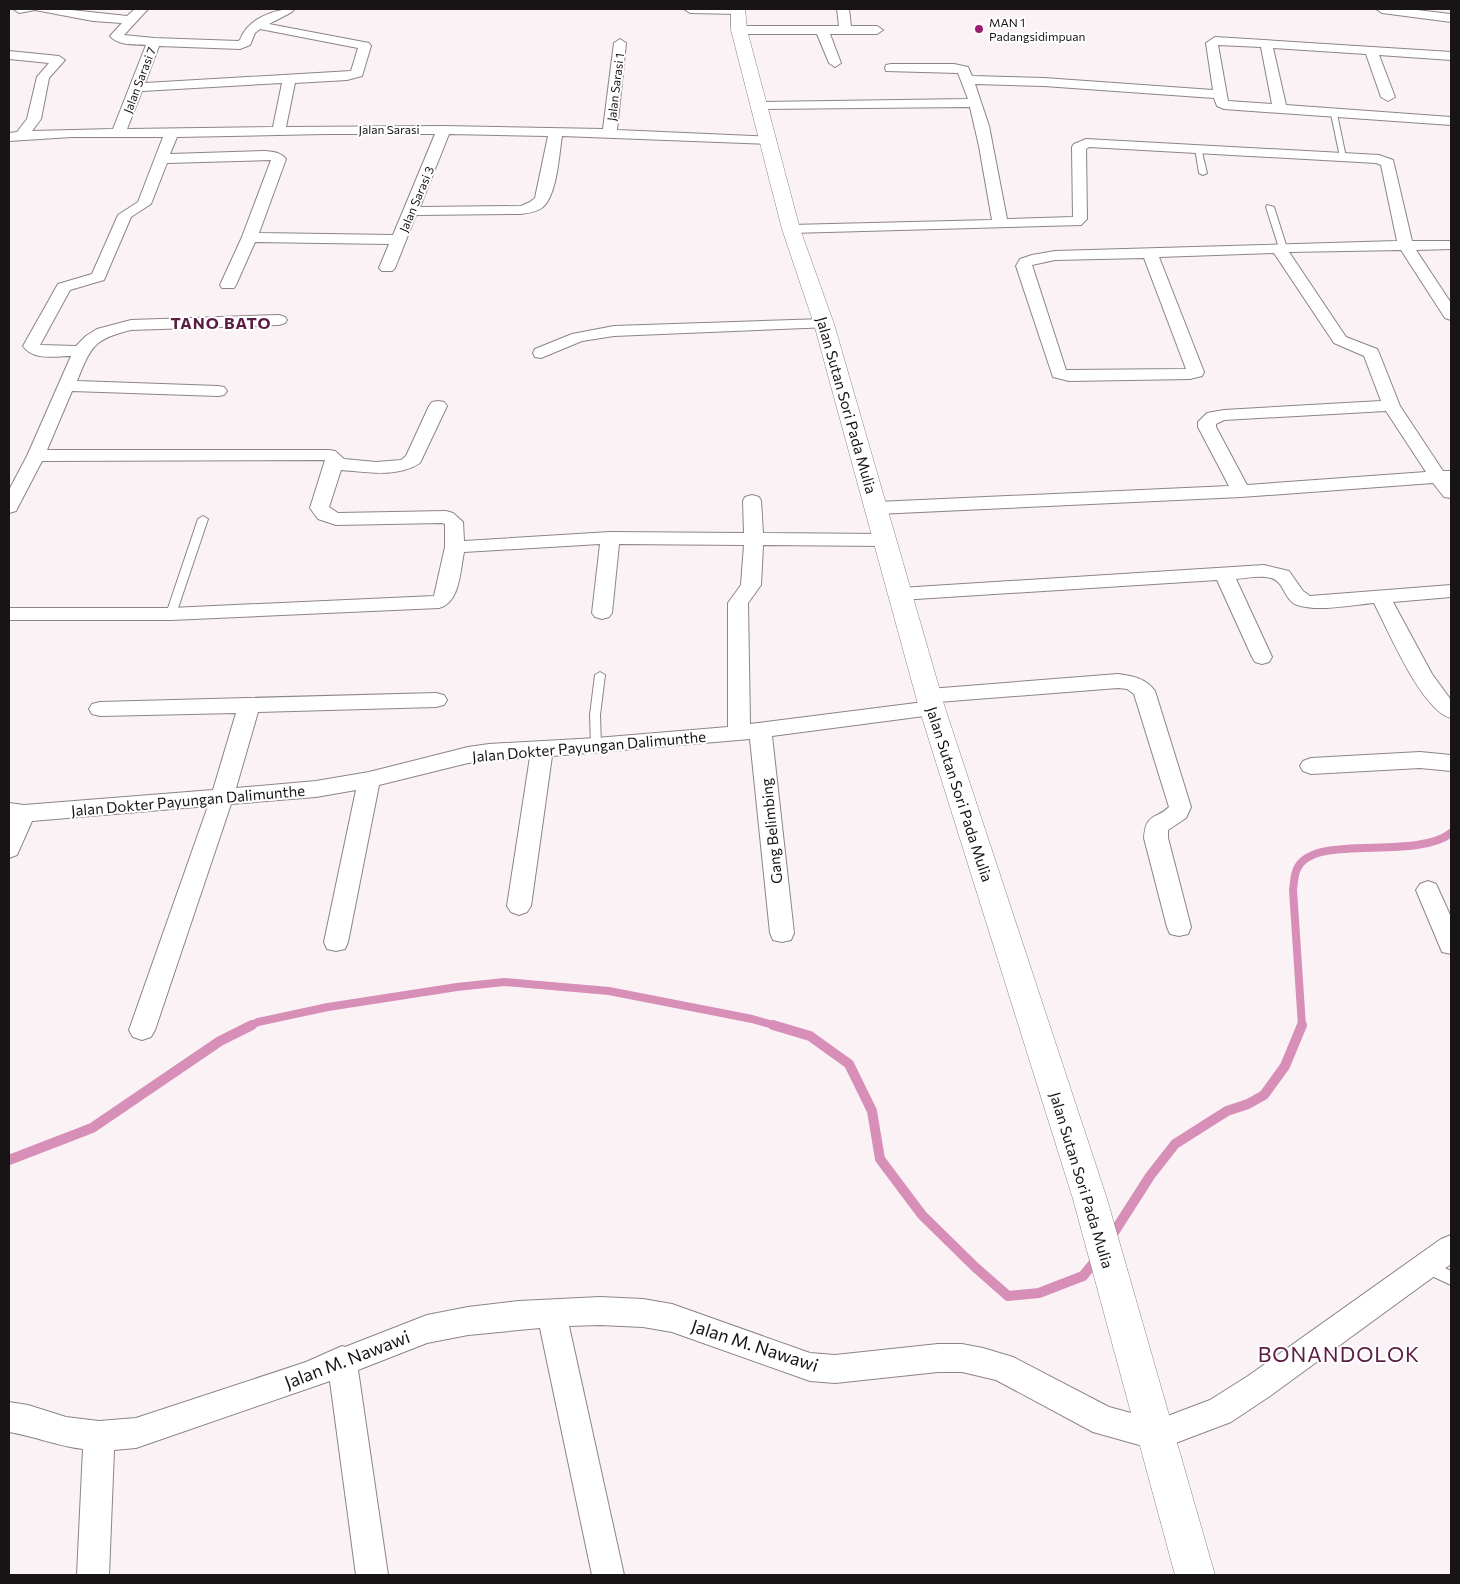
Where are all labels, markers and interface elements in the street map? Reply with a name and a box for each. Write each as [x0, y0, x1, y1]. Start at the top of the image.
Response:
place label: MAN 1 Padangsidimpuan [989, 15, 1085, 43]
marker: MAN 1 Padangsidimpuan [973, 23, 985, 35]
street label: Jalan Sarasi 7 [120, 45, 159, 115]
street label: Jalan Sarasi 1 [604, 52, 627, 122]
street label: Jalan Sarasi [358, 122, 420, 137]
street label: Jalan Sarasi 3 [396, 164, 437, 234]
district label: TANO BATO [170, 313, 272, 332]
street label: Jalan Sutan Sori Pada Mulia [813, 314, 881, 496]
street label: Jalan Sutan Sori Pada Mulia [923, 704, 997, 884]
street label: Jalan Dokter Payungan Dalimunthe [471, 727, 707, 765]
street label: Gang Belimbing [756, 777, 786, 885]
street label: Jalan Dokter Payungan Dalimunthe [70, 781, 306, 819]
street label: Jalan Sutan Sori Pada Mulia [1047, 1090, 1117, 1270]
street label: Jalan M. Nawawi [689, 1314, 821, 1376]
street label: Jalan M. Nawawi [281, 1325, 413, 1393]
district label: BONANDOLOK [1258, 1341, 1420, 1366]

